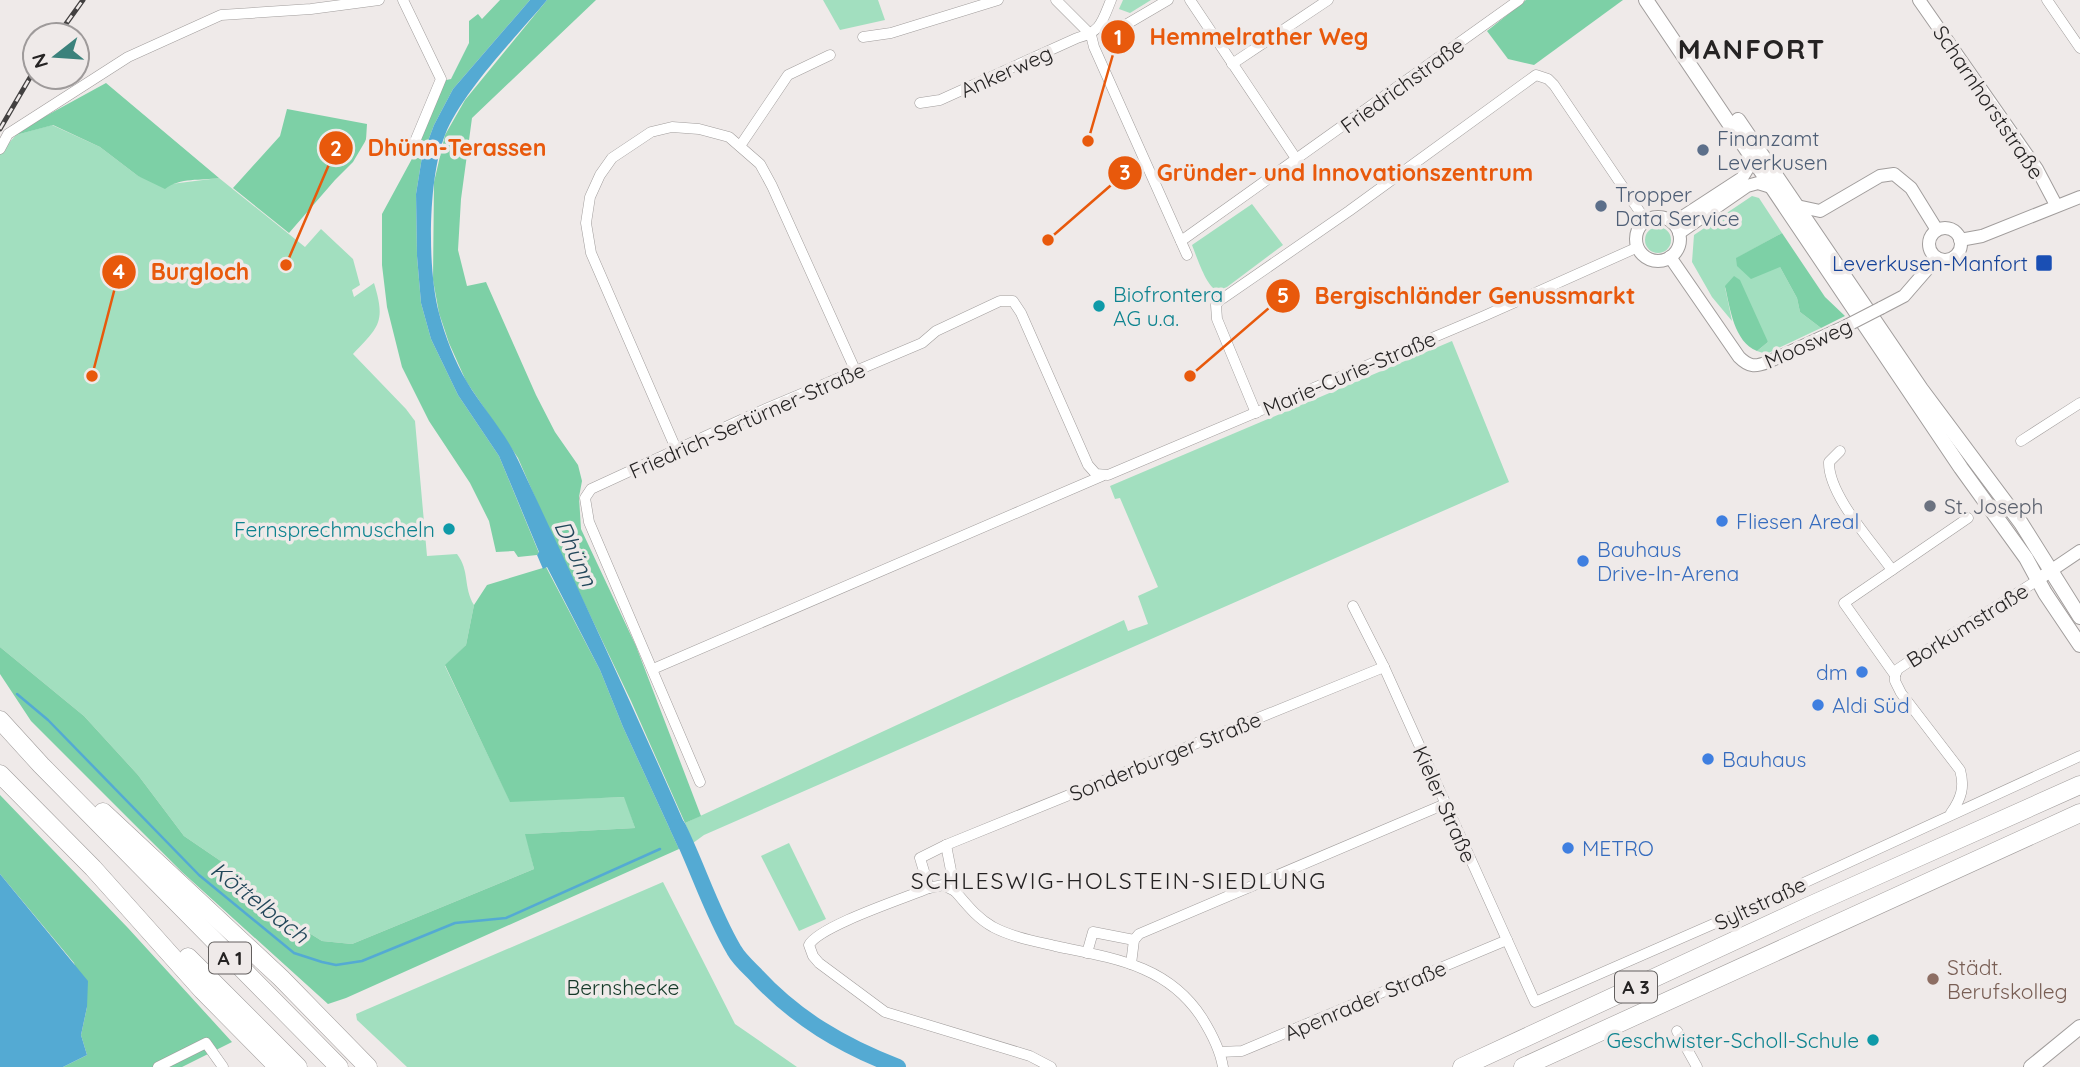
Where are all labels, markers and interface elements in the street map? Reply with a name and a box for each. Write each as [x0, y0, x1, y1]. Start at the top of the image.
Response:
callout: Hemmelrather Weg [1100, 15, 1382, 59]
street label: Scharnhorststraße [1928, 20, 2050, 184]
north arrow [21, 21, 91, 91]
text: Hemmelrather Weg [1150, 22, 1368, 51]
text: 1 [1114, 24, 1122, 50]
street label: Friedrichstraße [1335, 31, 1469, 139]
district label: MANFORT [1678, 31, 1826, 66]
street label: Ankerweg [956, 39, 1056, 103]
text: N [26, 51, 53, 71]
place label: Finanzamt Leverkusen [1717, 125, 1828, 175]
callout: Dhünn-Terassen [318, 126, 560, 170]
text: Dhünn-Terassen [368, 133, 546, 162]
text: 2 [330, 135, 342, 161]
marker: Finanzamt Leverkusen [1695, 142, 1711, 158]
callout: Gründer- und Innovationszentrum [1107, 151, 1547, 195]
text: Gründer- und Innovationszentrum [1157, 158, 1533, 187]
text: 3 [1119, 159, 1131, 185]
place label: Tropper Data Service [1615, 181, 1740, 231]
marker: Tropper Data Service [1593, 198, 1609, 214]
callout: Burgloch [102, 250, 263, 294]
place label: Leverkusen-Manfort [1832, 250, 2028, 276]
marker: Leverkusen-Manfort [2034, 253, 2054, 273]
text: Burgloch [151, 257, 249, 286]
text: 4 [113, 258, 125, 284]
callout: Bergischländer Genussmarkt [1266, 274, 1650, 318]
place label: Biofrontera AG u.a. [1113, 281, 1223, 331]
text: Bergischländer Genussmarkt [1315, 281, 1635, 310]
text: 5 [1277, 282, 1289, 308]
marker: Biofrontera AG u.a. [1091, 298, 1107, 314]
street label: Moosweg [1760, 312, 1856, 374]
street label: Marie-Curie-Straße [1259, 325, 1439, 421]
street label: Friedrich-Sertürner-Straße [625, 356, 869, 484]
place label: St. Joseph [1944, 493, 2044, 519]
marker: St. Joseph [1922, 498, 1938, 514]
place label: Fliesen Areal [1736, 508, 1859, 534]
marker: Fliesen Areal [1714, 513, 1730, 529]
water label: Dhünn [548, 515, 604, 591]
place label: Fernsprechmuscheln [234, 516, 435, 542]
marker: Fernsprechmuscheln [441, 521, 457, 537]
place label: Bauhaus Drive-In-Arena [1597, 536, 1739, 586]
marker: Bauhaus Drive-In-Arena [1575, 553, 1591, 569]
street label: Borkumstraße [1901, 577, 2033, 673]
place label: dm [1816, 659, 1848, 685]
marker: dm [1854, 664, 1870, 680]
place label: Aldi Süd [1832, 692, 1910, 718]
marker: Aldi Süd [1810, 697, 1826, 713]
street label: Sonderburger Straße [1065, 706, 1265, 806]
street label: Kieler Straße [1408, 742, 1482, 866]
place label: Bauhaus [1722, 746, 1806, 772]
marker: Bauhaus [1700, 751, 1716, 767]
place label: METRO [1582, 835, 1654, 861]
marker: METRO [1560, 840, 1576, 856]
water label: Köttelbach [205, 855, 315, 950]
district label: SCHLESWIG-HOLSTEIN-SIEDLUNG [911, 866, 1327, 895]
street label: Syltstraße [1710, 870, 1810, 936]
road number: A 1 [209, 942, 251, 974]
street label: Apenrader Straße [1280, 954, 1450, 1046]
place label: Städt. Berufskolleg [1947, 954, 2068, 1004]
marker: Städt. Berufskolleg [1925, 971, 1941, 987]
road number: A 3 [1615, 972, 1657, 1002]
park label: Bernshecke [567, 974, 679, 1000]
place label: Geschwister-Scholl-Schule [1606, 1027, 1859, 1053]
marker: Geschwister-Scholl-Schule [1865, 1032, 1881, 1048]

